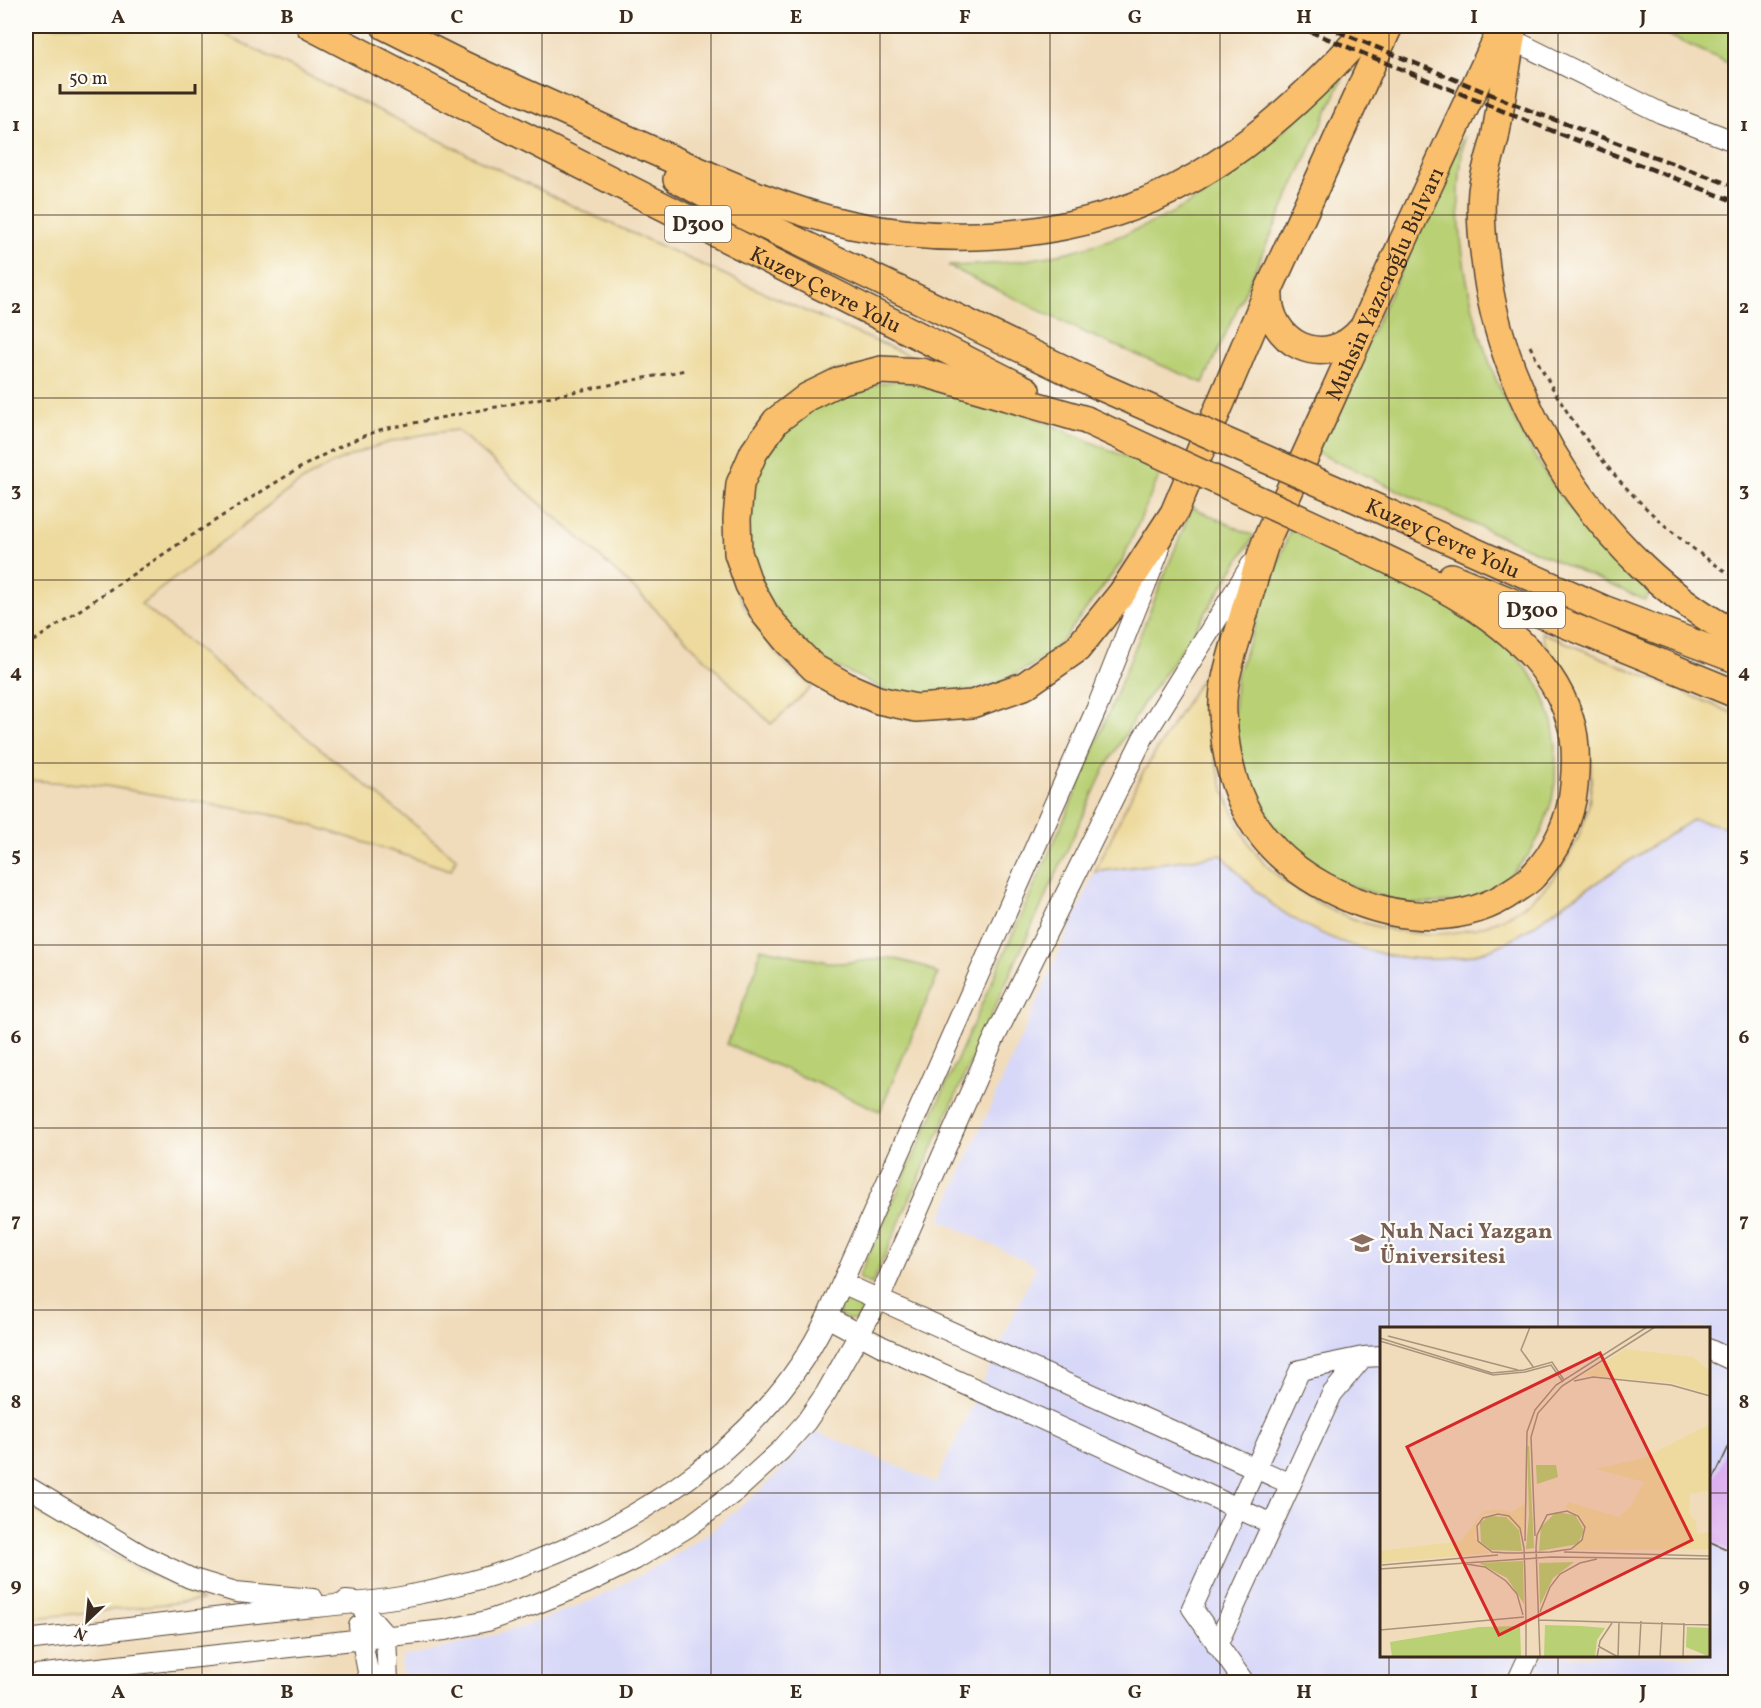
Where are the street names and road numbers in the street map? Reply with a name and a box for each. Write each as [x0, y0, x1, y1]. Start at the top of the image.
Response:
street label: Muhsin Yazıcıoğlu Bulvarı [1319, 163, 1453, 406]
road number: D300 [665, 206, 731, 242]
street label: Kuzey Çevre Yolu [744, 240, 906, 342]
street label: Kuzey Çevre Yolu [1360, 492, 1524, 588]
road number: D300 [1499, 592, 1565, 628]

